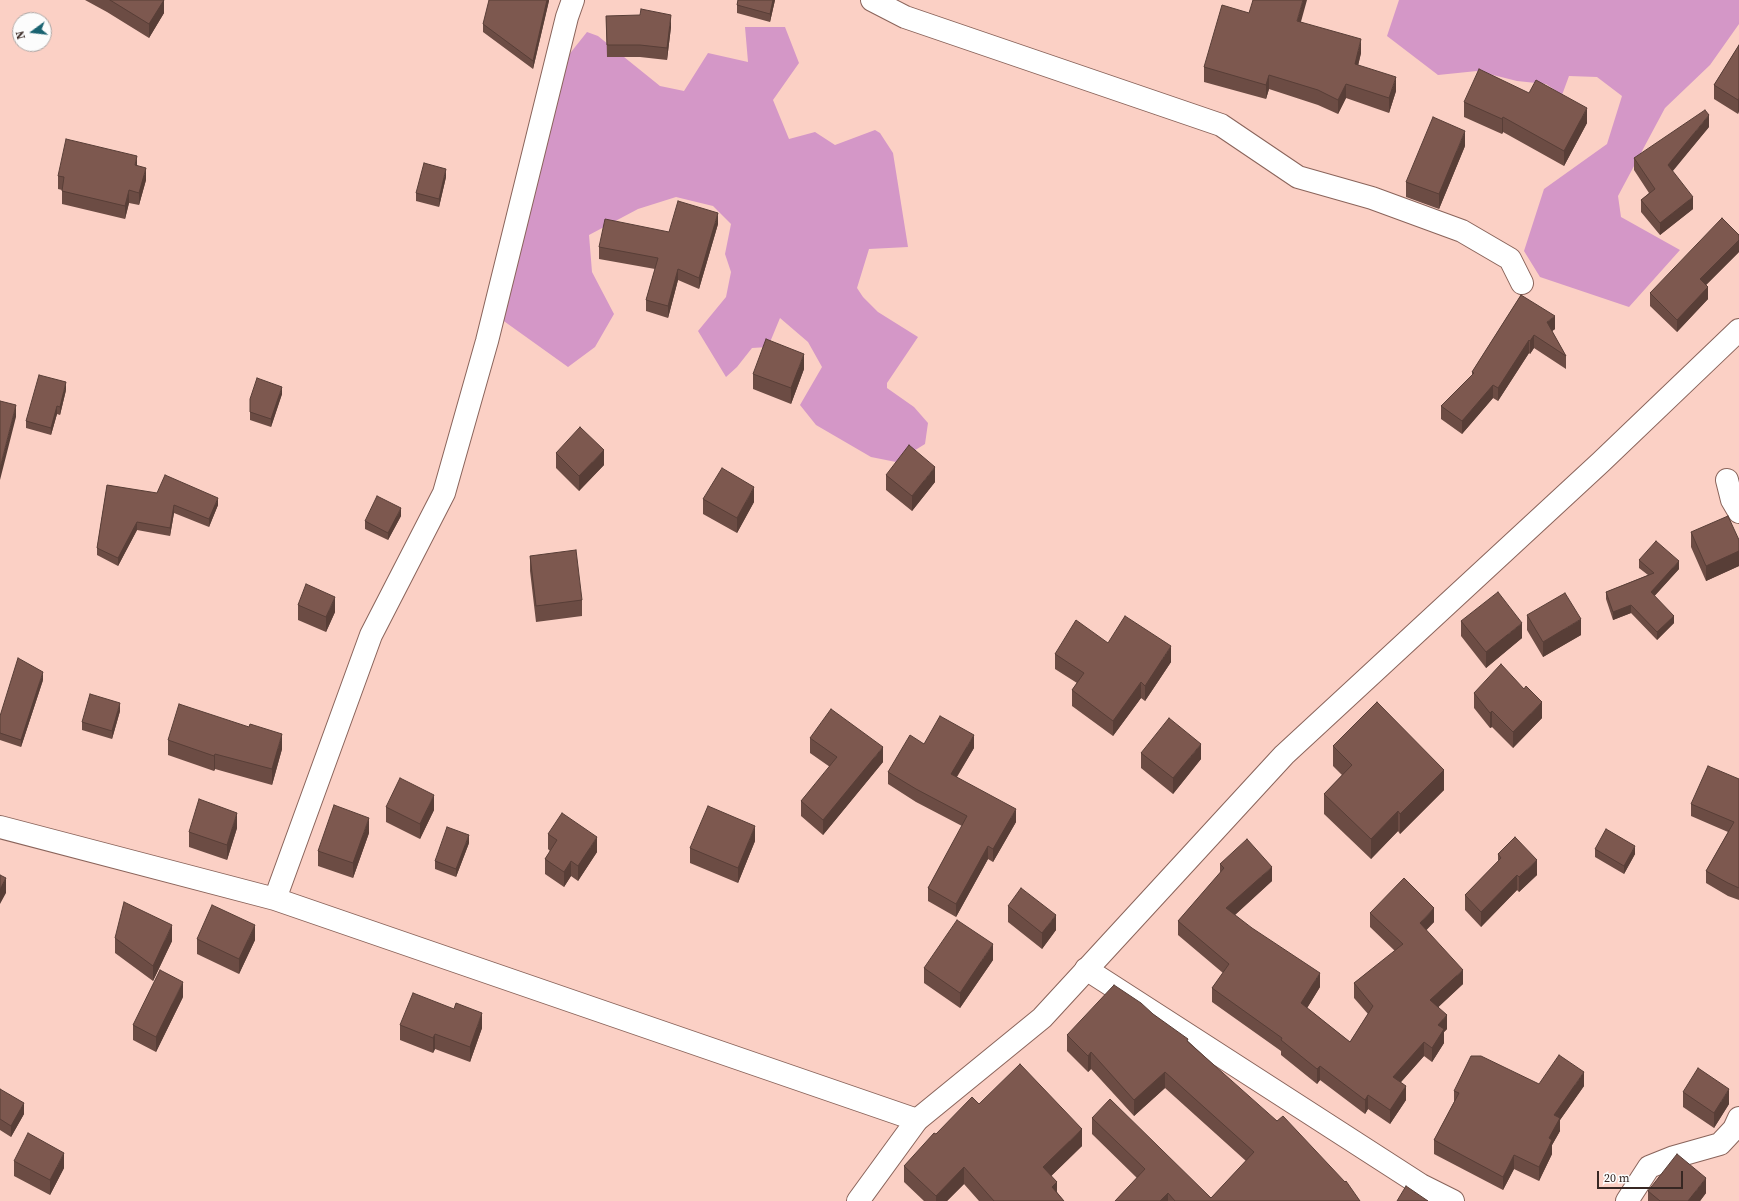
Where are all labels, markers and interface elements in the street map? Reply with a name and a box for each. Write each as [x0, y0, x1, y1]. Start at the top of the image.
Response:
north arrow [12, 12, 52, 52]
text: N [13, 29, 29, 41]
scale bar [1599, 1163, 1685, 1189]
text: 20 m [1604, 1170, 1630, 1186]

